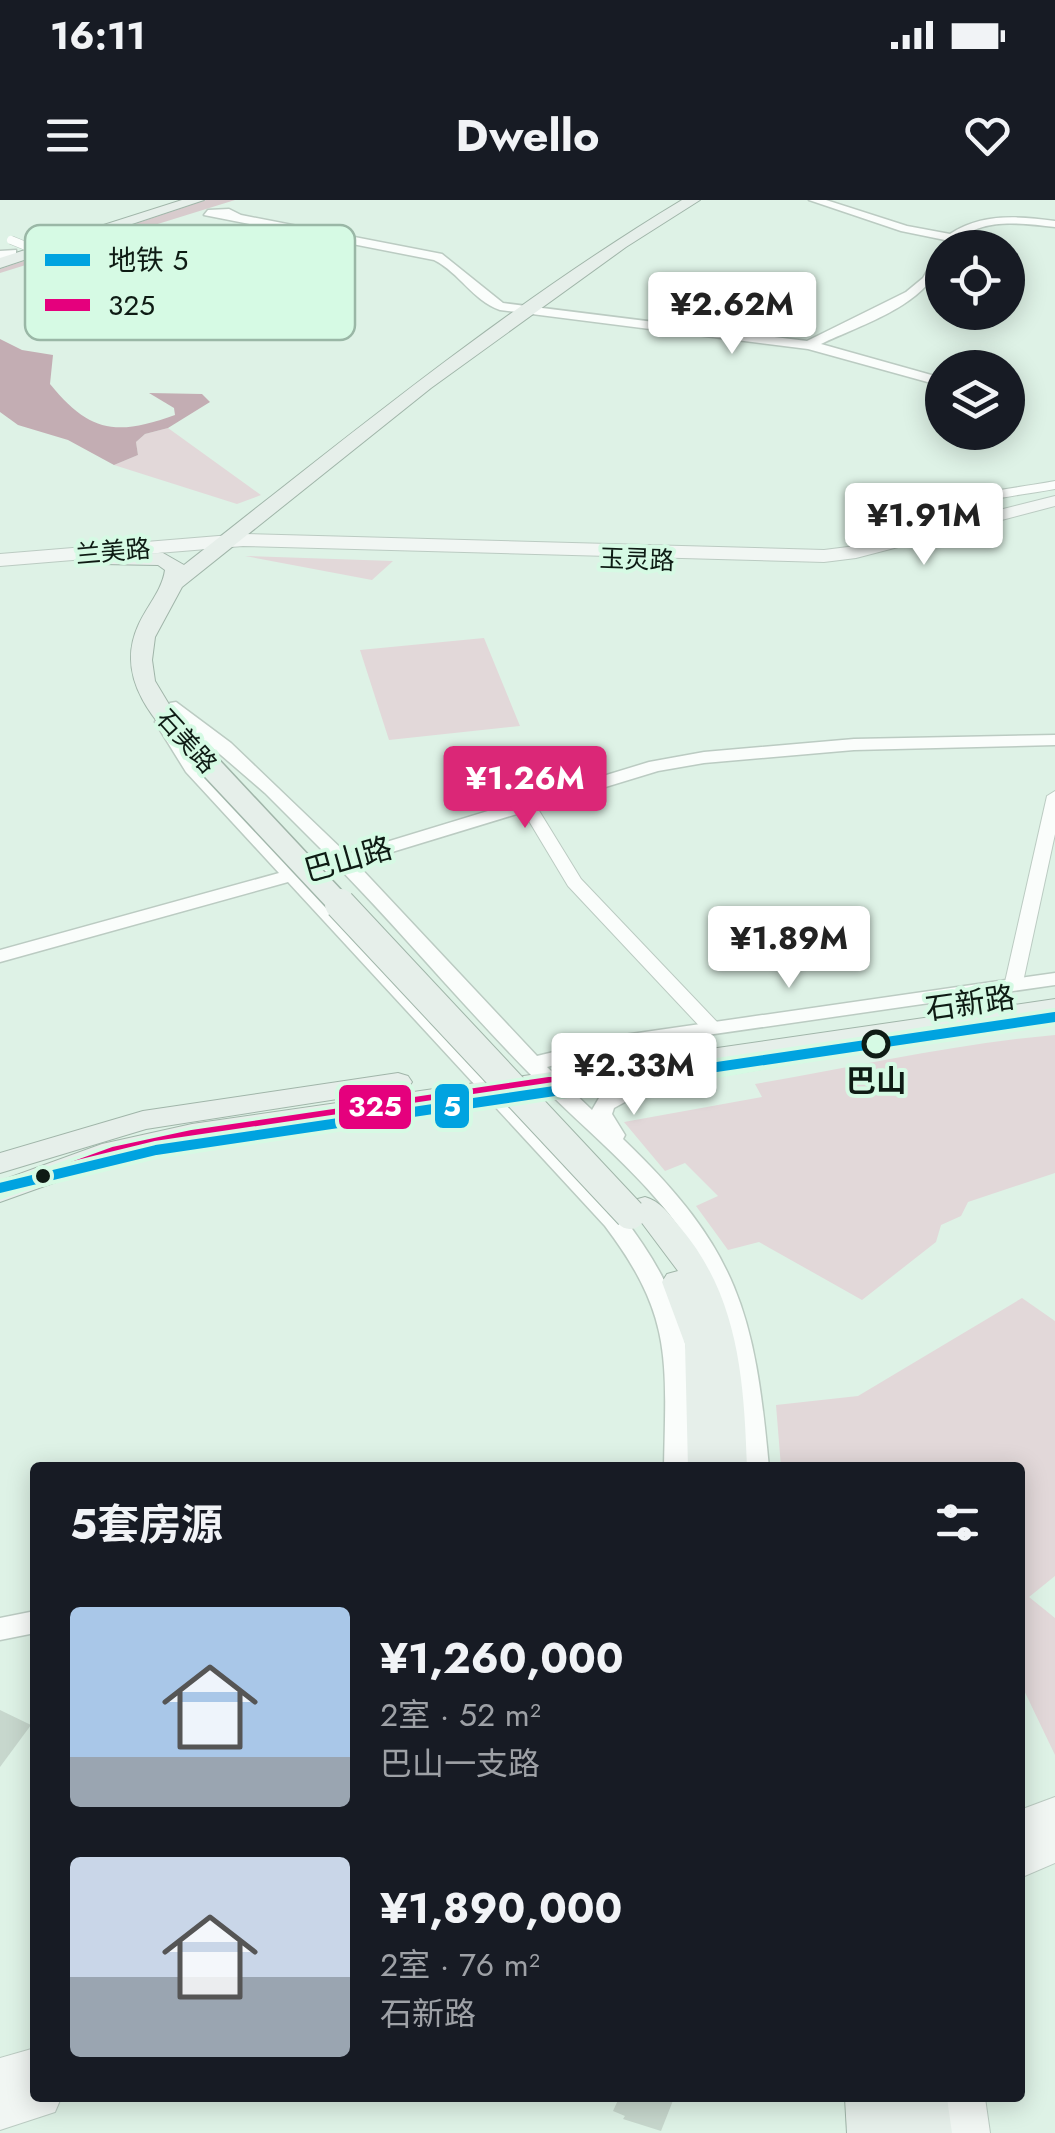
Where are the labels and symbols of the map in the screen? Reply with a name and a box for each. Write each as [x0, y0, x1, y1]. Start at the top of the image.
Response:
legend [25, 225, 355, 340]
text: 地铁 5 [108, 240, 188, 281]
pin: ¥2.62M [651, 272, 813, 357]
text: 325 [108, 285, 155, 326]
pin: ¥1.91M [843, 483, 1005, 568]
street label: 兰美路 [74, 530, 152, 572]
street label: 玉灵路 [599, 540, 675, 578]
street label: 石美路 [149, 701, 225, 781]
pin: ¥1.26M [444, 746, 606, 831]
street label: 巴山路 [299, 826, 397, 892]
pin: ¥1.89M [708, 906, 870, 991]
street label: 石新路 [922, 975, 1018, 1031]
marker: 巴山 [863, 1031, 889, 1057]
pin: ¥2.33M [553, 1033, 715, 1118]
place label: 巴山 [846, 1059, 906, 1102]
line badge: 5 [433, 1082, 471, 1130]
line badge: 325 [337, 1083, 413, 1131]
text: 325 [348, 1086, 402, 1127]
text: 5 [443, 1086, 461, 1127]
unlabelled marker [33, 1166, 53, 1186]

